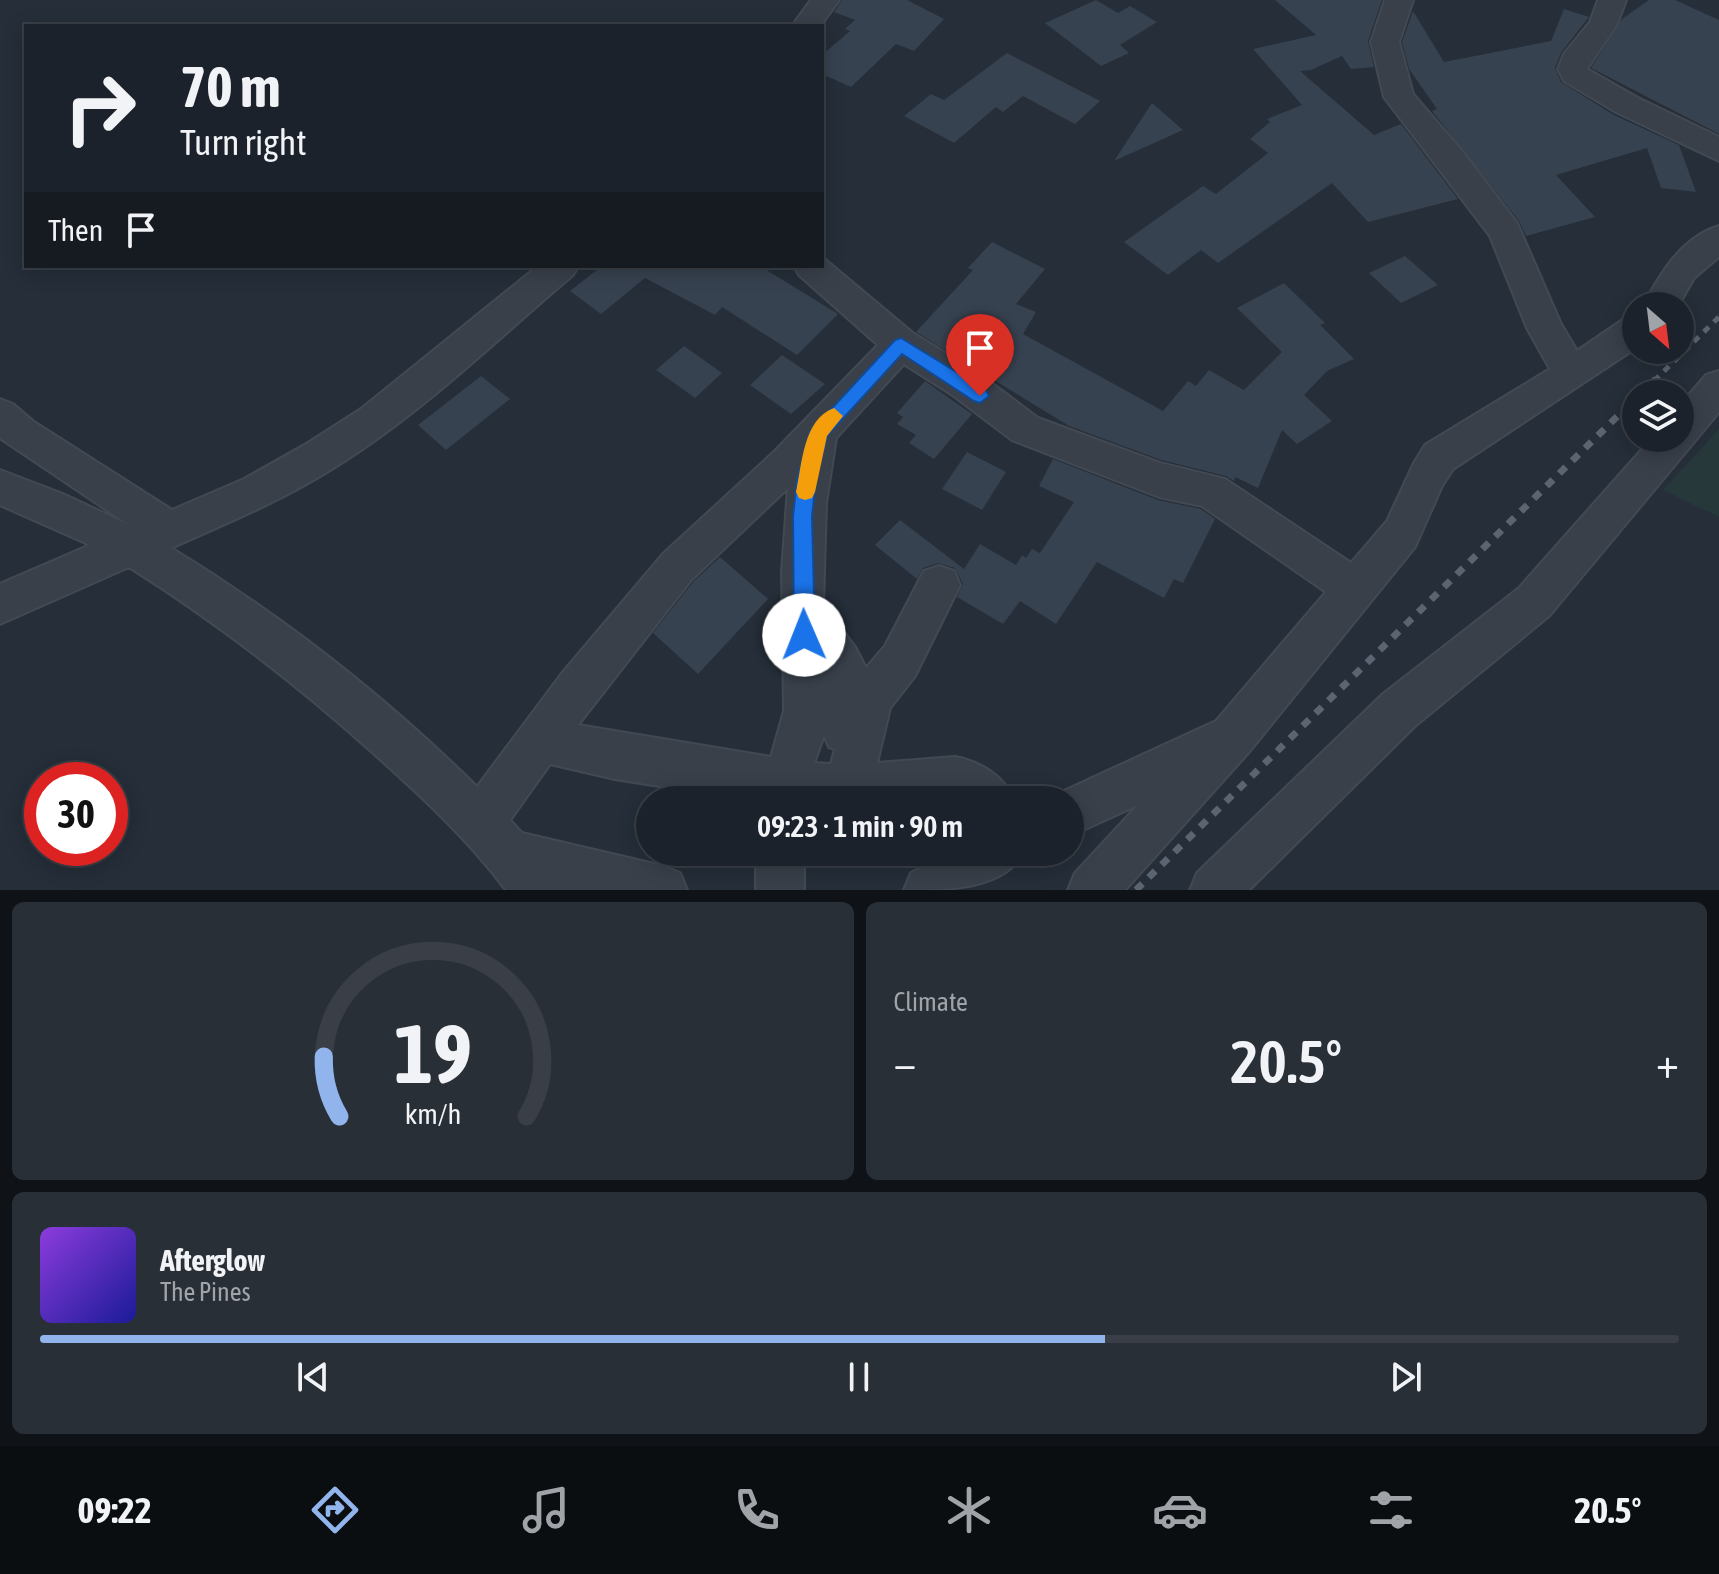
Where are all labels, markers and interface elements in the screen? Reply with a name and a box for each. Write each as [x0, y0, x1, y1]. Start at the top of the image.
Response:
text: 70 m [180, 55, 281, 119]
icon: right [48, 56, 152, 160]
text: Turn right [180, 121, 307, 163]
icon: arrive [119, 208, 163, 252]
text: Then [48, 213, 103, 247]
north arrow [1622, 292, 1694, 364]
map controls [1622, 292, 1694, 452]
pin [946, 314, 1014, 396]
icon: arrive [958, 326, 1002, 370]
button: layers [1622, 380, 1694, 452]
position arrow [762, 593, 846, 677]
speed limit sign: 30 [24, 762, 128, 866]
text: 09:23 · 1 min · 90 m [757, 809, 963, 843]
text: Climate [894, 987, 968, 1017]
text: 19 [394, 1005, 472, 1101]
text: 20.5° [1230, 1027, 1342, 1096]
text: − [894, 1037, 916, 1087]
text: + [1656, 1037, 1679, 1087]
text: km/h [404, 1097, 461, 1130]
text: Afterglow [160, 1243, 265, 1277]
text: The Pines [160, 1277, 251, 1307]
icon: previous [291, 1355, 335, 1399]
icon: pause [837, 1355, 881, 1399]
icon: next [1384, 1355, 1428, 1399]
icon: directions [307, 1482, 363, 1538]
icon: music [518, 1482, 574, 1538]
icon: phone [729, 1482, 785, 1538]
icon: climate [941, 1482, 997, 1538]
icon: car [1152, 1482, 1208, 1538]
icon: filters [1363, 1482, 1419, 1538]
text: 09:22 [78, 1489, 152, 1531]
text: 20.5° [1574, 1489, 1641, 1531]

